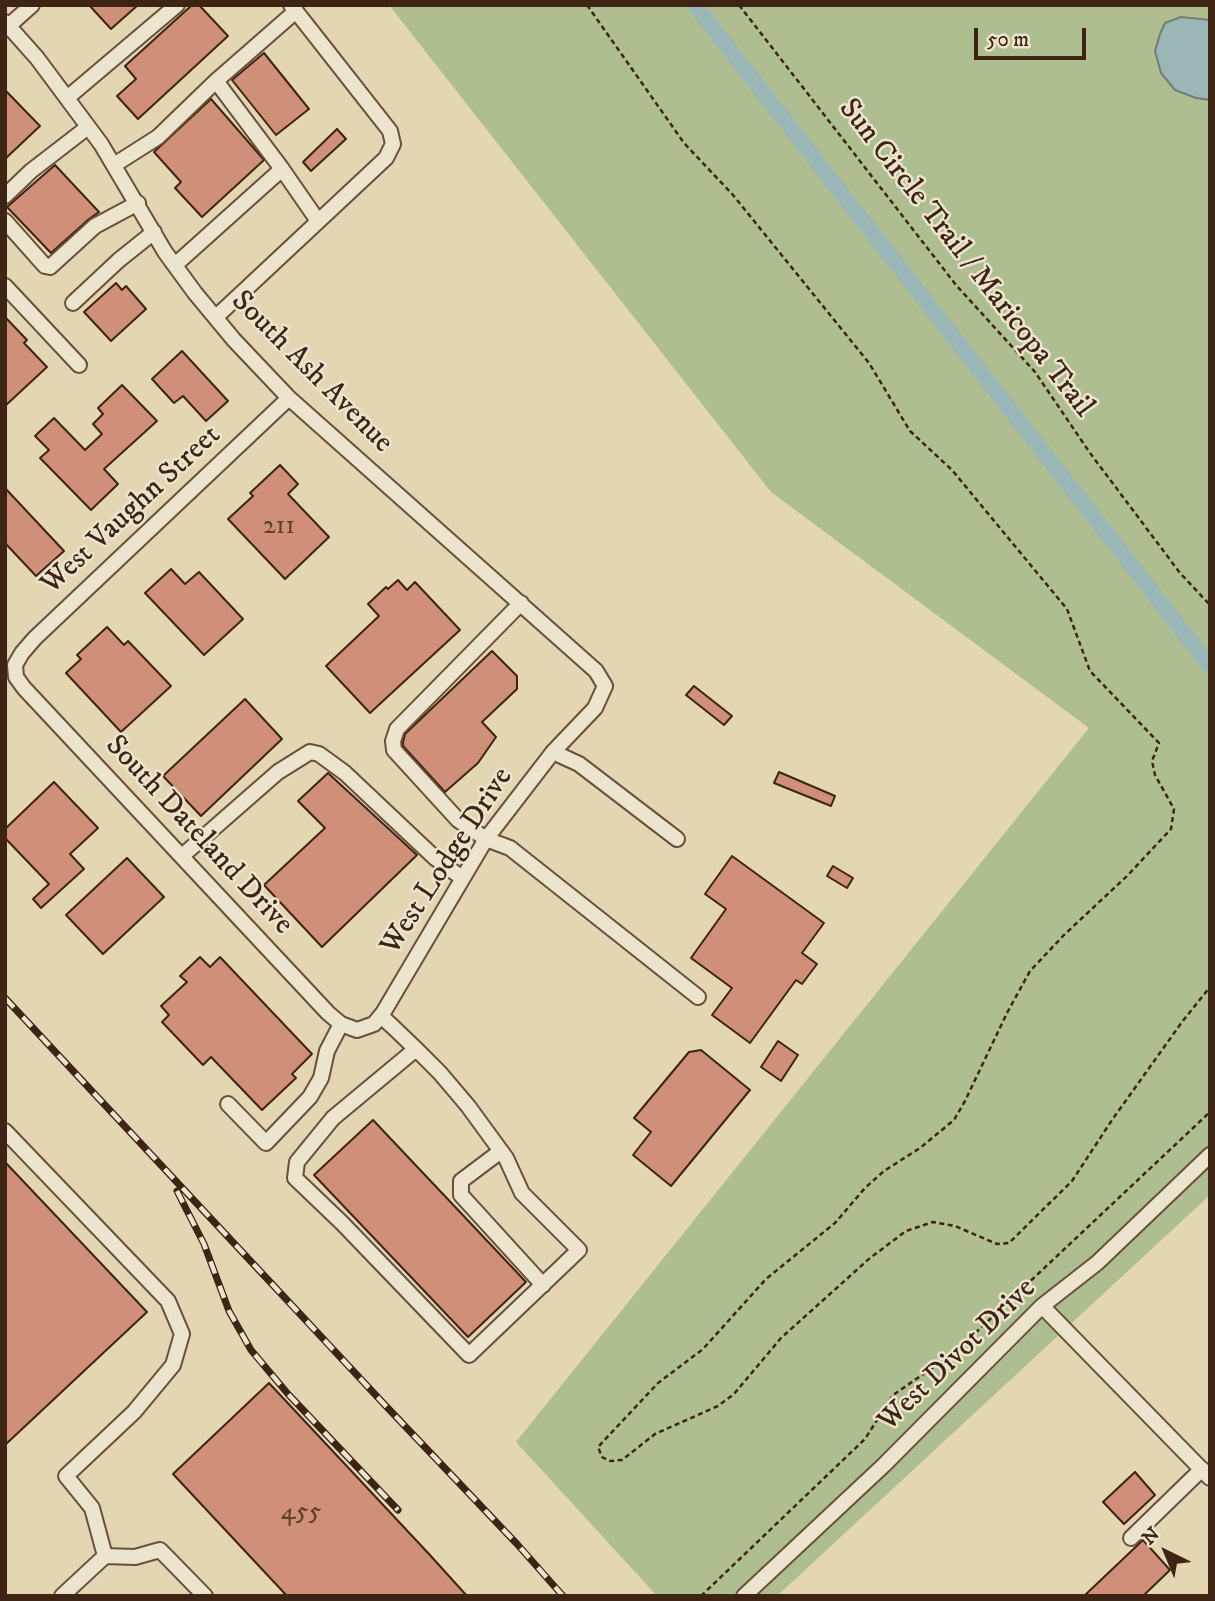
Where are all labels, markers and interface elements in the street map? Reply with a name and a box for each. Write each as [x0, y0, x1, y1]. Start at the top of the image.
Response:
scale bar [977, 14, 1089, 58]
text: 50 m [987, 27, 1029, 53]
street label: Sun Circle Trail / Maricopa Trail [830, 93, 1100, 425]
street label: South Ash Avenue [222, 284, 400, 462]
street label: West Vaughn Street [35, 419, 229, 603]
house number: 211 [263, 512, 295, 544]
street label: South Dateland Drive [96, 729, 300, 943]
street label: West Lodge Drive [374, 762, 522, 962]
street label: West Divot Drive [872, 1272, 1044, 1440]
house number: 455 [281, 1498, 321, 1530]
north arrow [1131, 1517, 1201, 1587]
text: N [1138, 1523, 1165, 1550]

